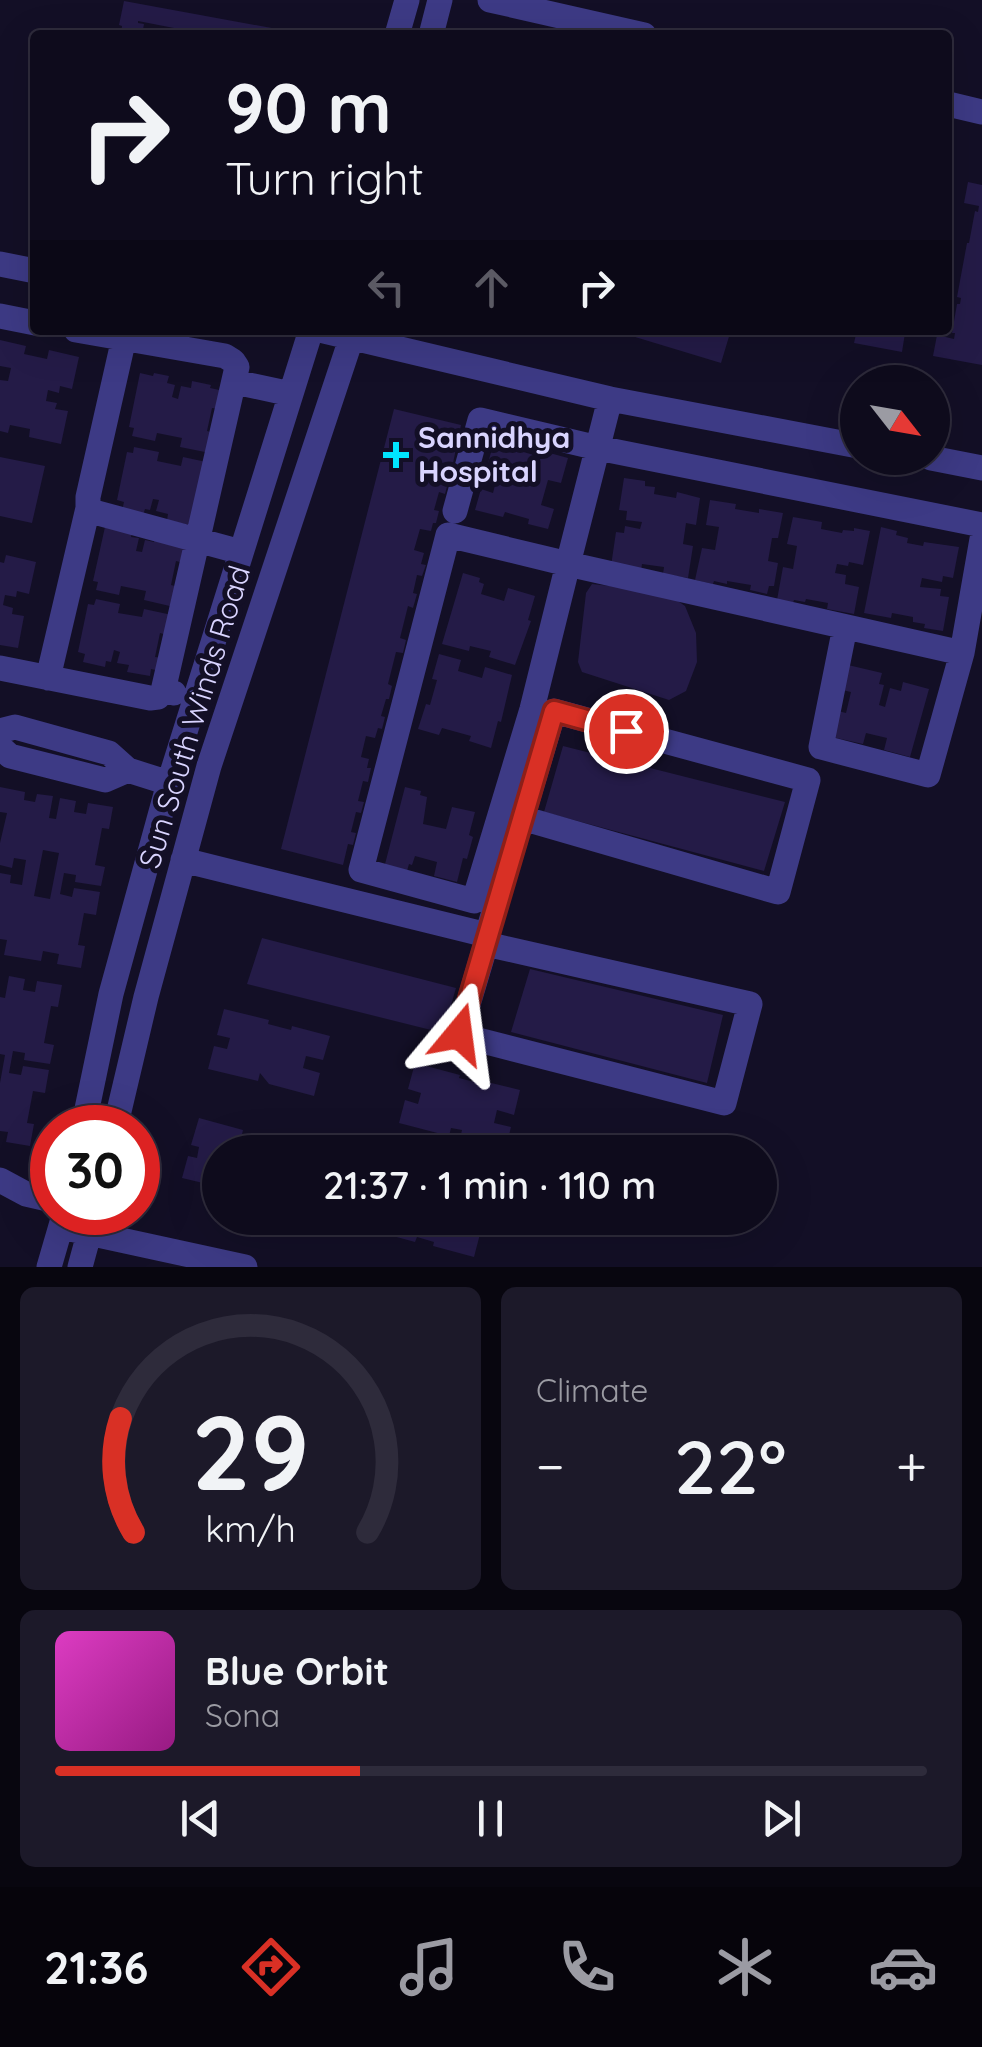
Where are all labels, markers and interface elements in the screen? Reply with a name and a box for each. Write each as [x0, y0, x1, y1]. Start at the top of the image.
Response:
text: 90 m [225, 63, 392, 151]
icon: right [60, 70, 190, 200]
text: Turn right [225, 150, 424, 206]
icon: left [359, 260, 414, 315]
icon: ahead [464, 260, 519, 315]
icon: right [569, 260, 624, 315]
north arrow [840, 365, 950, 475]
map controls [840, 365, 950, 475]
place label: Sannidhya Hospital [418, 418, 570, 490]
marker: Sannidhya Hospital [383, 442, 409, 468]
street label: Sun South Winds Road [130, 561, 258, 873]
pin [584, 689, 669, 774]
icon: arrive [599, 704, 654, 759]
position arrow [407, 982, 511, 1086]
speed limit sign: 30 [30, 1105, 160, 1235]
text: 21:37 · 1 min · 110 m [323, 1161, 656, 1209]
text: Climate [536, 1370, 648, 1410]
text: 29 [191, 1386, 310, 1516]
text: 22° [674, 1419, 787, 1513]
text: − [536, 1431, 565, 1500]
text: + [896, 1431, 927, 1500]
text: km/h [205, 1506, 296, 1551]
text: Blue Orbit [205, 1647, 389, 1695]
text: Sona [205, 1695, 280, 1735]
icon: previous [173, 1791, 228, 1846]
icon: pause [463, 1791, 518, 1846]
icon: next [754, 1791, 809, 1846]
icon: directions [236, 1932, 306, 2002]
icon: music [394, 1932, 464, 2002]
icon: phone [552, 1932, 622, 2002]
icon: climate [710, 1932, 780, 2002]
icon: car [868, 1932, 938, 2002]
text: 21:36 [44, 1939, 148, 1995]

